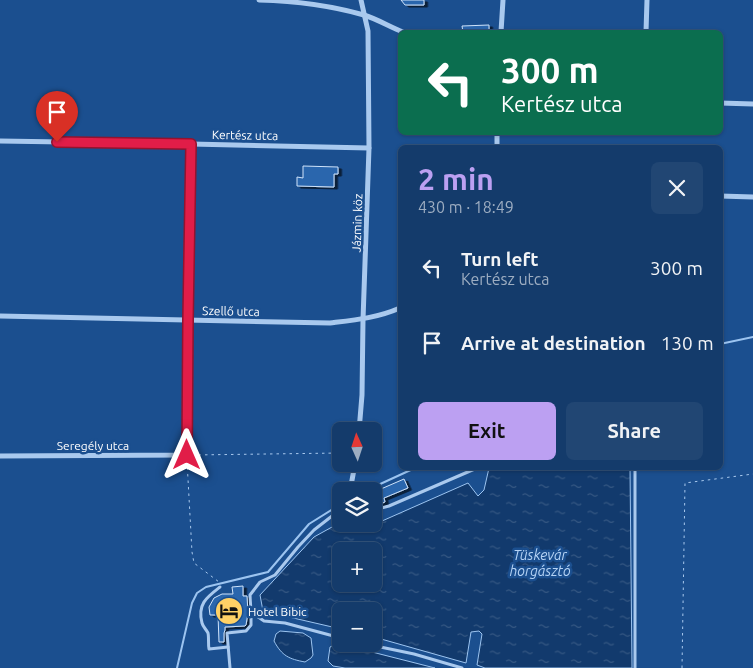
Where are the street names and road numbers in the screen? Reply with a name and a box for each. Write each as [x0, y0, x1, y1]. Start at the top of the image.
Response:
street label: Kertész utca [212, 128, 278, 142]
street label: Jázmin köz [349, 193, 365, 253]
street label: Szellő utca [202, 304, 260, 318]
street label: Seregély utca [57, 439, 129, 452]

